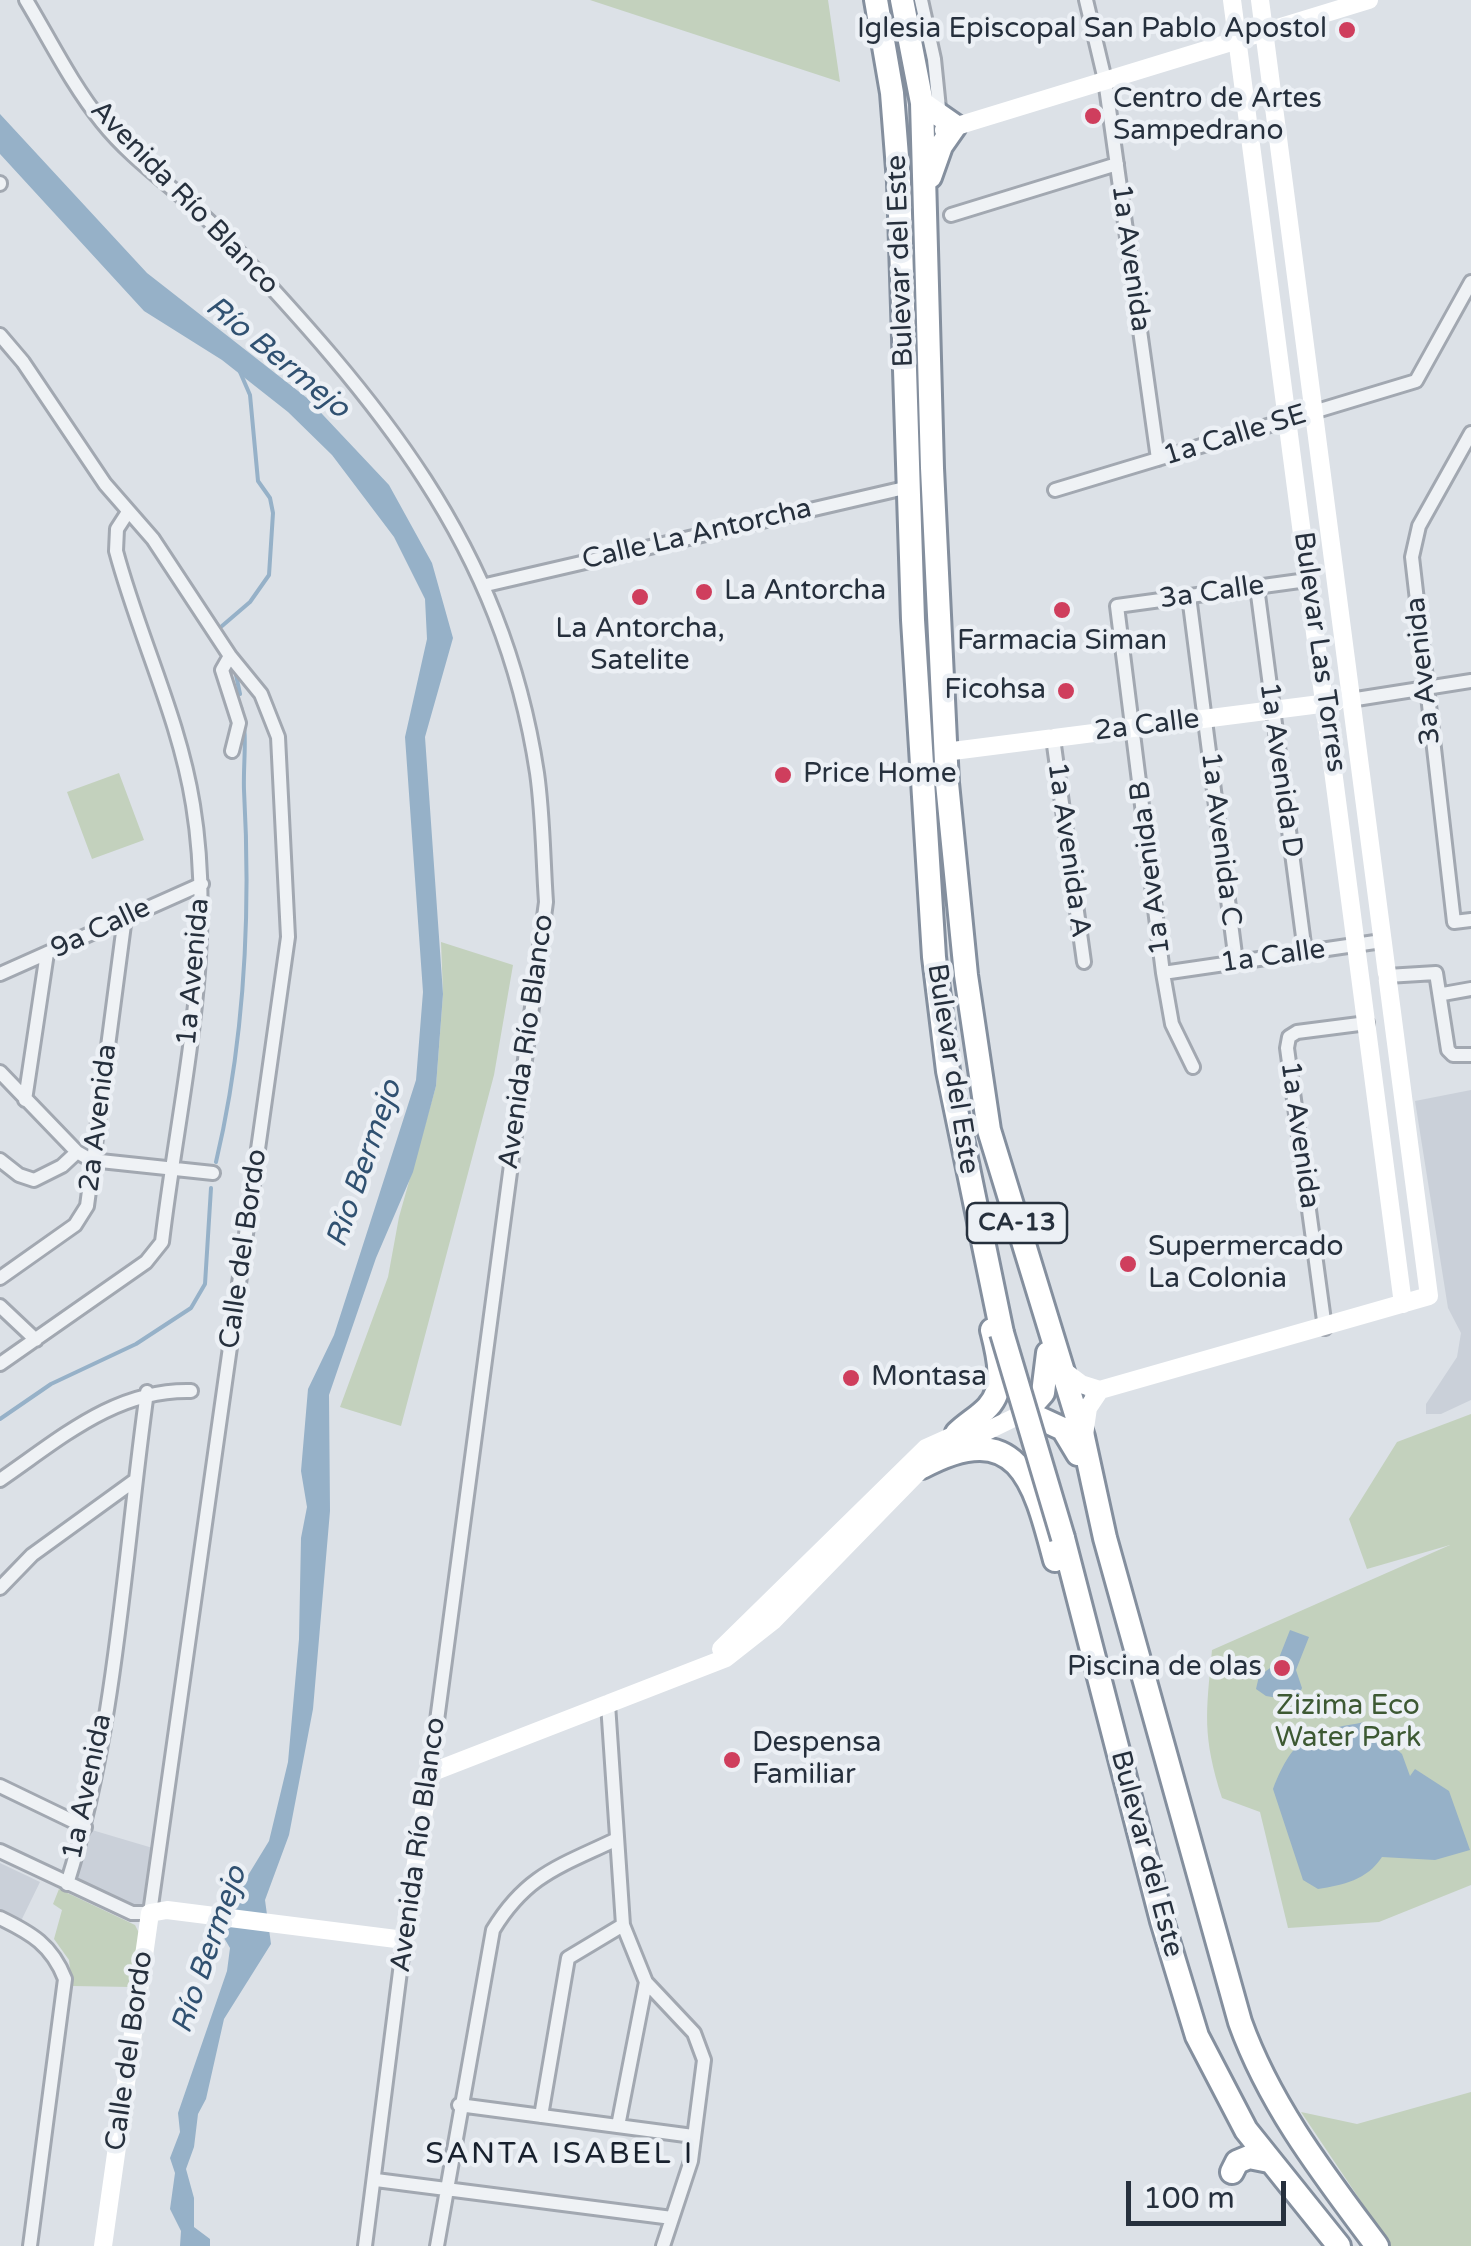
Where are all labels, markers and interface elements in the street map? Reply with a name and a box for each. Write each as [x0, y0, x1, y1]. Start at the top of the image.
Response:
place label: Iglesia Episcopal San Pablo Apostol [857, 13, 1327, 47]
marker: Iglesia Episcopal San Pablo Apostol [1336, 19, 1358, 41]
place label: Centro de Artes Sampedrano [1113, 83, 1322, 149]
street label: Avenida Río Blanco [83, 94, 285, 302]
marker: Centro de Artes Sampedrano [1082, 105, 1104, 127]
street label: Bulevar del Este [881, 154, 921, 368]
street label: 1a Avenida [1103, 182, 1157, 334]
water label: Río Bermejo [198, 289, 356, 427]
street label: 1a Calle SE [1159, 398, 1311, 474]
street label: Calle La Antorcha [579, 492, 815, 578]
street label: Bulevar Las Torres [1285, 530, 1353, 774]
street label: 3a Calle [1157, 569, 1267, 617]
place label: La Antorcha [724, 575, 886, 609]
marker: La Antorcha [693, 581, 715, 603]
marker: La Antorcha, Satelite [629, 586, 651, 608]
street label: 3a Avenida [1400, 595, 1448, 747]
marker: Farmacia Siman [1051, 599, 1073, 621]
place label: La Antorcha, Satelite [555, 613, 725, 679]
place label: Farmacia Siman [957, 625, 1167, 659]
place label: Ficohsa [944, 674, 1046, 708]
marker: Ficohsa [1055, 680, 1077, 702]
street label: 1a Avenida D [1251, 680, 1309, 860]
street label: 2a Calle [1093, 703, 1201, 749]
street label: 1a Avenida C [1193, 750, 1247, 928]
place label: Price Home [803, 758, 957, 792]
street label: 1a Avenida A [1039, 760, 1097, 940]
marker: Price Home [772, 764, 794, 786]
street label: 1a Avenida B [1124, 779, 1178, 957]
street label: 9a Calle [46, 891, 156, 967]
street label: 1a Avenida [171, 897, 217, 1047]
street label: Avenida Río Blanco [492, 912, 562, 1172]
street label: 1a Calle [1218, 933, 1328, 981]
street label: Bulevar del Este [919, 961, 985, 1177]
street label: 2a Avenida [73, 1042, 125, 1194]
street label: 1a Avenida [1272, 1059, 1326, 1211]
water label: Río Bermejo [320, 1076, 410, 1252]
street label: Calle del Bordo [213, 1147, 275, 1351]
road number: CA-13 [967, 1203, 1067, 1243]
place label: Supermercado La Colonia [1148, 1231, 1343, 1297]
marker: Supermercado La Colonia [1117, 1253, 1139, 1275]
place label: Montasa [871, 1361, 987, 1395]
marker: Montasa [840, 1367, 862, 1389]
place label: Piscina de olas [1067, 1651, 1262, 1685]
marker: Piscina de olas [1271, 1657, 1293, 1679]
park label: Zizima Eco Water Park [1275, 1690, 1421, 1756]
street label: 1a Avenida [56, 1711, 120, 1863]
street label: Avenida Río Blanco [384, 1715, 454, 1975]
place label: Despensa Familiar [752, 1727, 882, 1793]
street label: Bulevar del Este [1102, 1747, 1190, 1961]
marker: Despensa Familiar [721, 1749, 743, 1771]
water label: Río Bermejo [165, 1862, 255, 2038]
street label: Calle del Bordo [99, 1949, 161, 2153]
district label: SANTA ISABEL I [425, 2137, 695, 2173]
scale bar [1131, 2161, 1291, 2223]
text: 100 m [1143, 2180, 1235, 2217]

